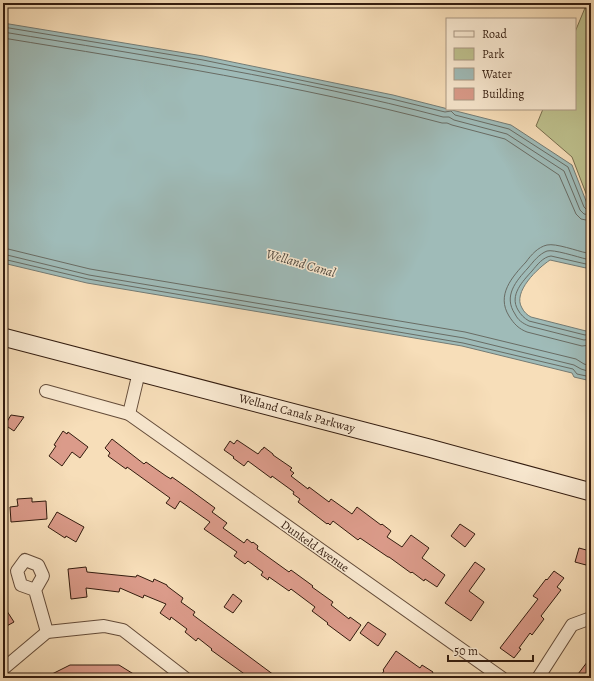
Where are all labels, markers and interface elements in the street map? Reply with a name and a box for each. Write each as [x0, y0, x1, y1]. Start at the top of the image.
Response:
legend [446, 18, 576, 110]
text: Road [482, 26, 508, 42]
text: Park [482, 46, 505, 62]
text: Water [481, 66, 512, 82]
text: Building [482, 86, 524, 102]
water label: Welland Canal [264, 245, 339, 281]
street label: Welland Canals Parkway [236, 390, 357, 436]
street label: Dunkeld Avenue [278, 516, 352, 576]
scale bar [448, 637, 533, 663]
text: 50 m [454, 643, 478, 659]

